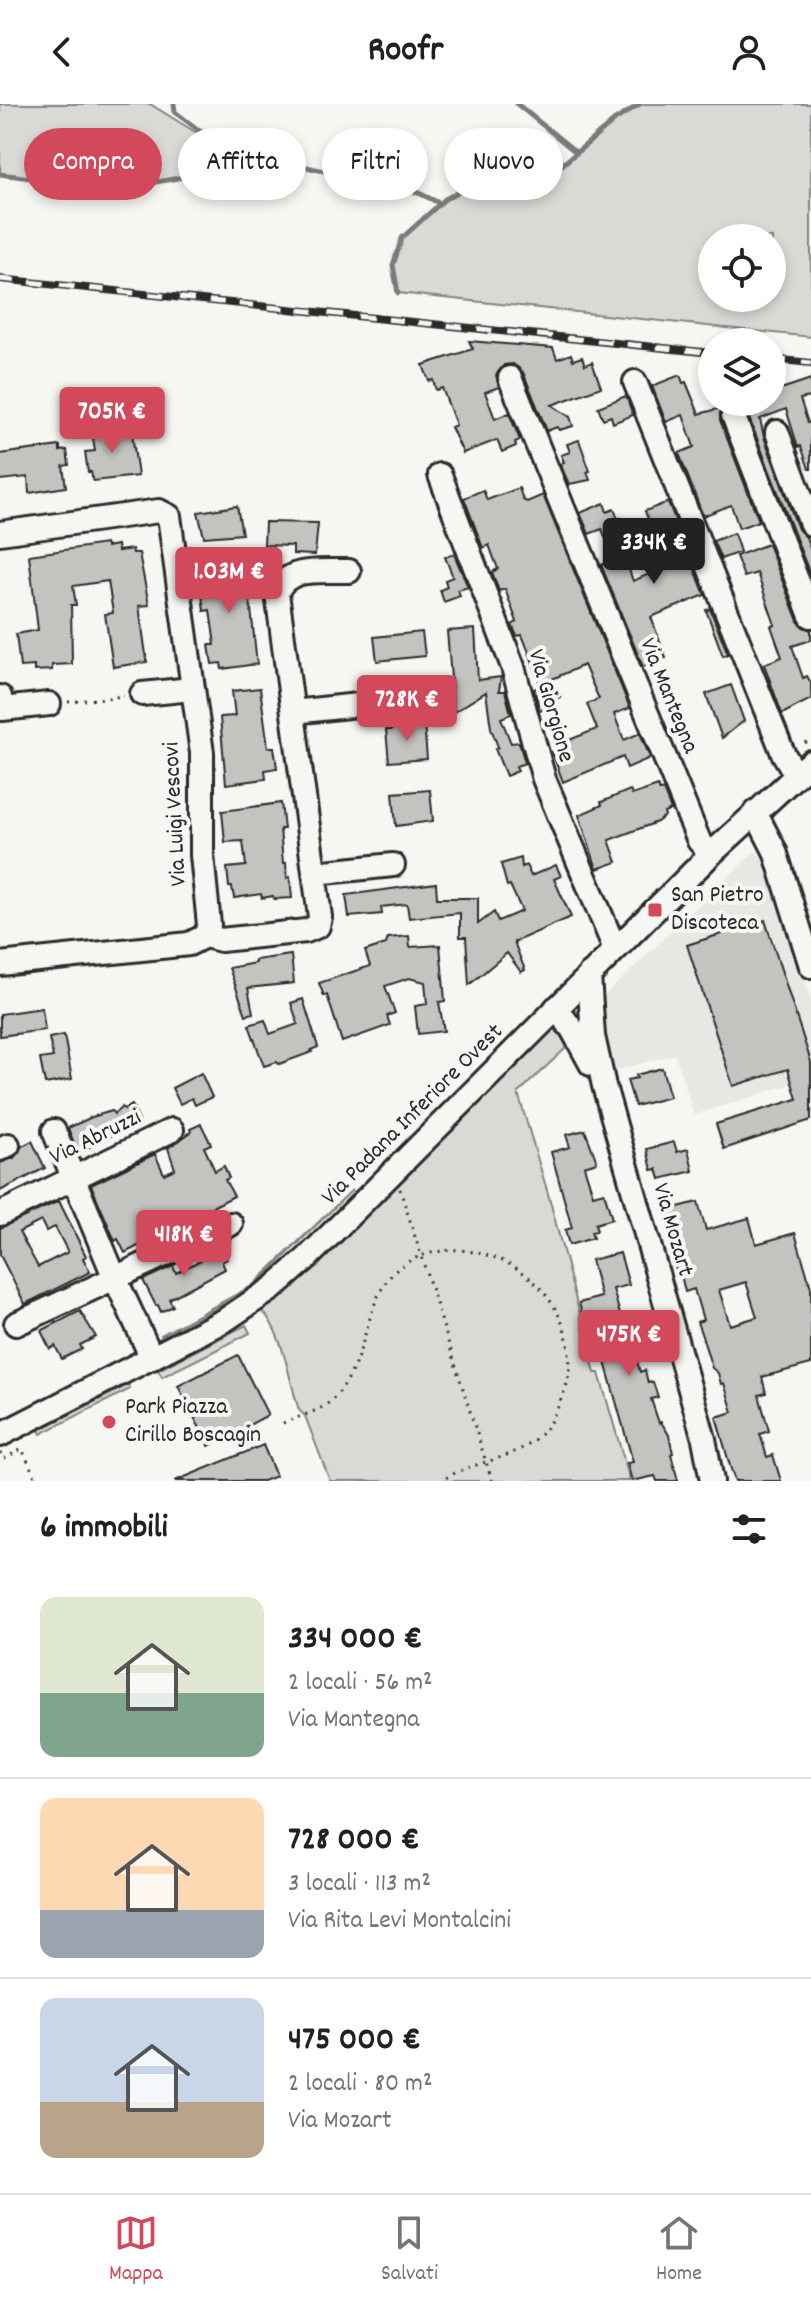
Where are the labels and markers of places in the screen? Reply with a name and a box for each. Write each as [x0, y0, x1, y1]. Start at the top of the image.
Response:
pin: 705K € [47, 387, 177, 455]
pin: 334K € [589, 518, 719, 586]
pin: 1.03M € [155, 547, 303, 615]
pin: 728K € [342, 675, 472, 743]
place label: San Pietro Discoteca [671, 879, 764, 941]
marker: San Pietro Discoteca [646, 901, 664, 919]
pin: 418K € [119, 1210, 249, 1278]
pin: 475K € [564, 1310, 694, 1378]
place label: Park Piazza Cirillo Boscagin [125, 1391, 261, 1453]
marker: Park Piazza Cirillo Boscagin [100, 1413, 118, 1431]

